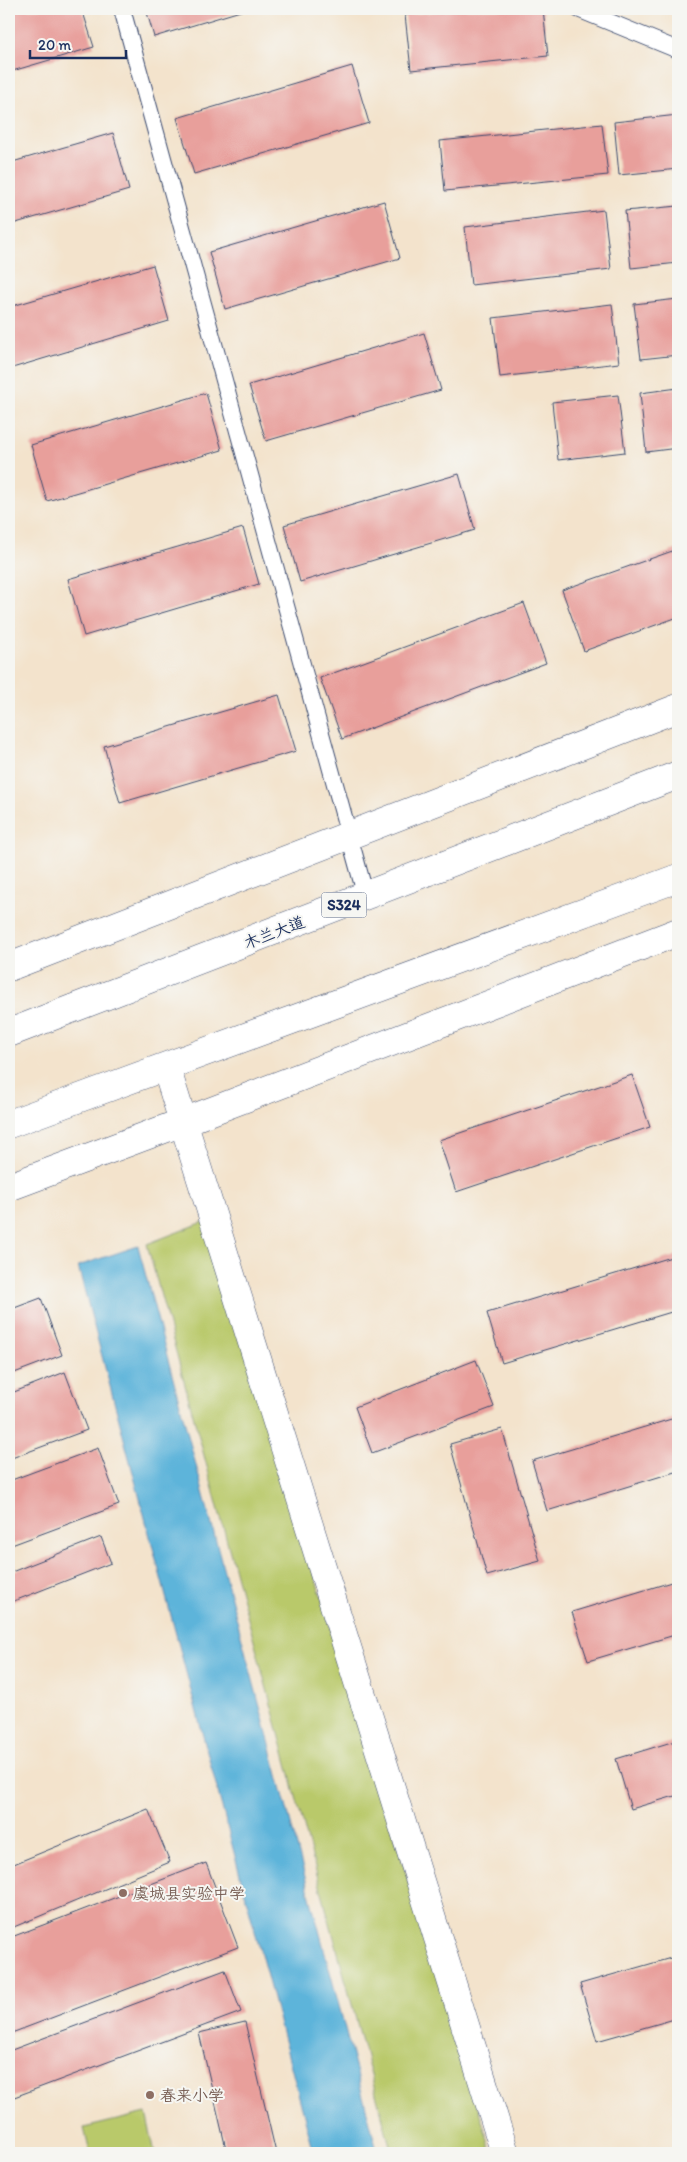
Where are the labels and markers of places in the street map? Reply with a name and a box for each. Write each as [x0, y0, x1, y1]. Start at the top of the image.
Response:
place label: 虞城县实验中学 [133, 1884, 245, 1903]
marker: 虞城县实验中学 [117, 1887, 129, 1899]
place label: 春来小学 [160, 2086, 224, 2105]
marker: 春来小学 [144, 2089, 156, 2101]

